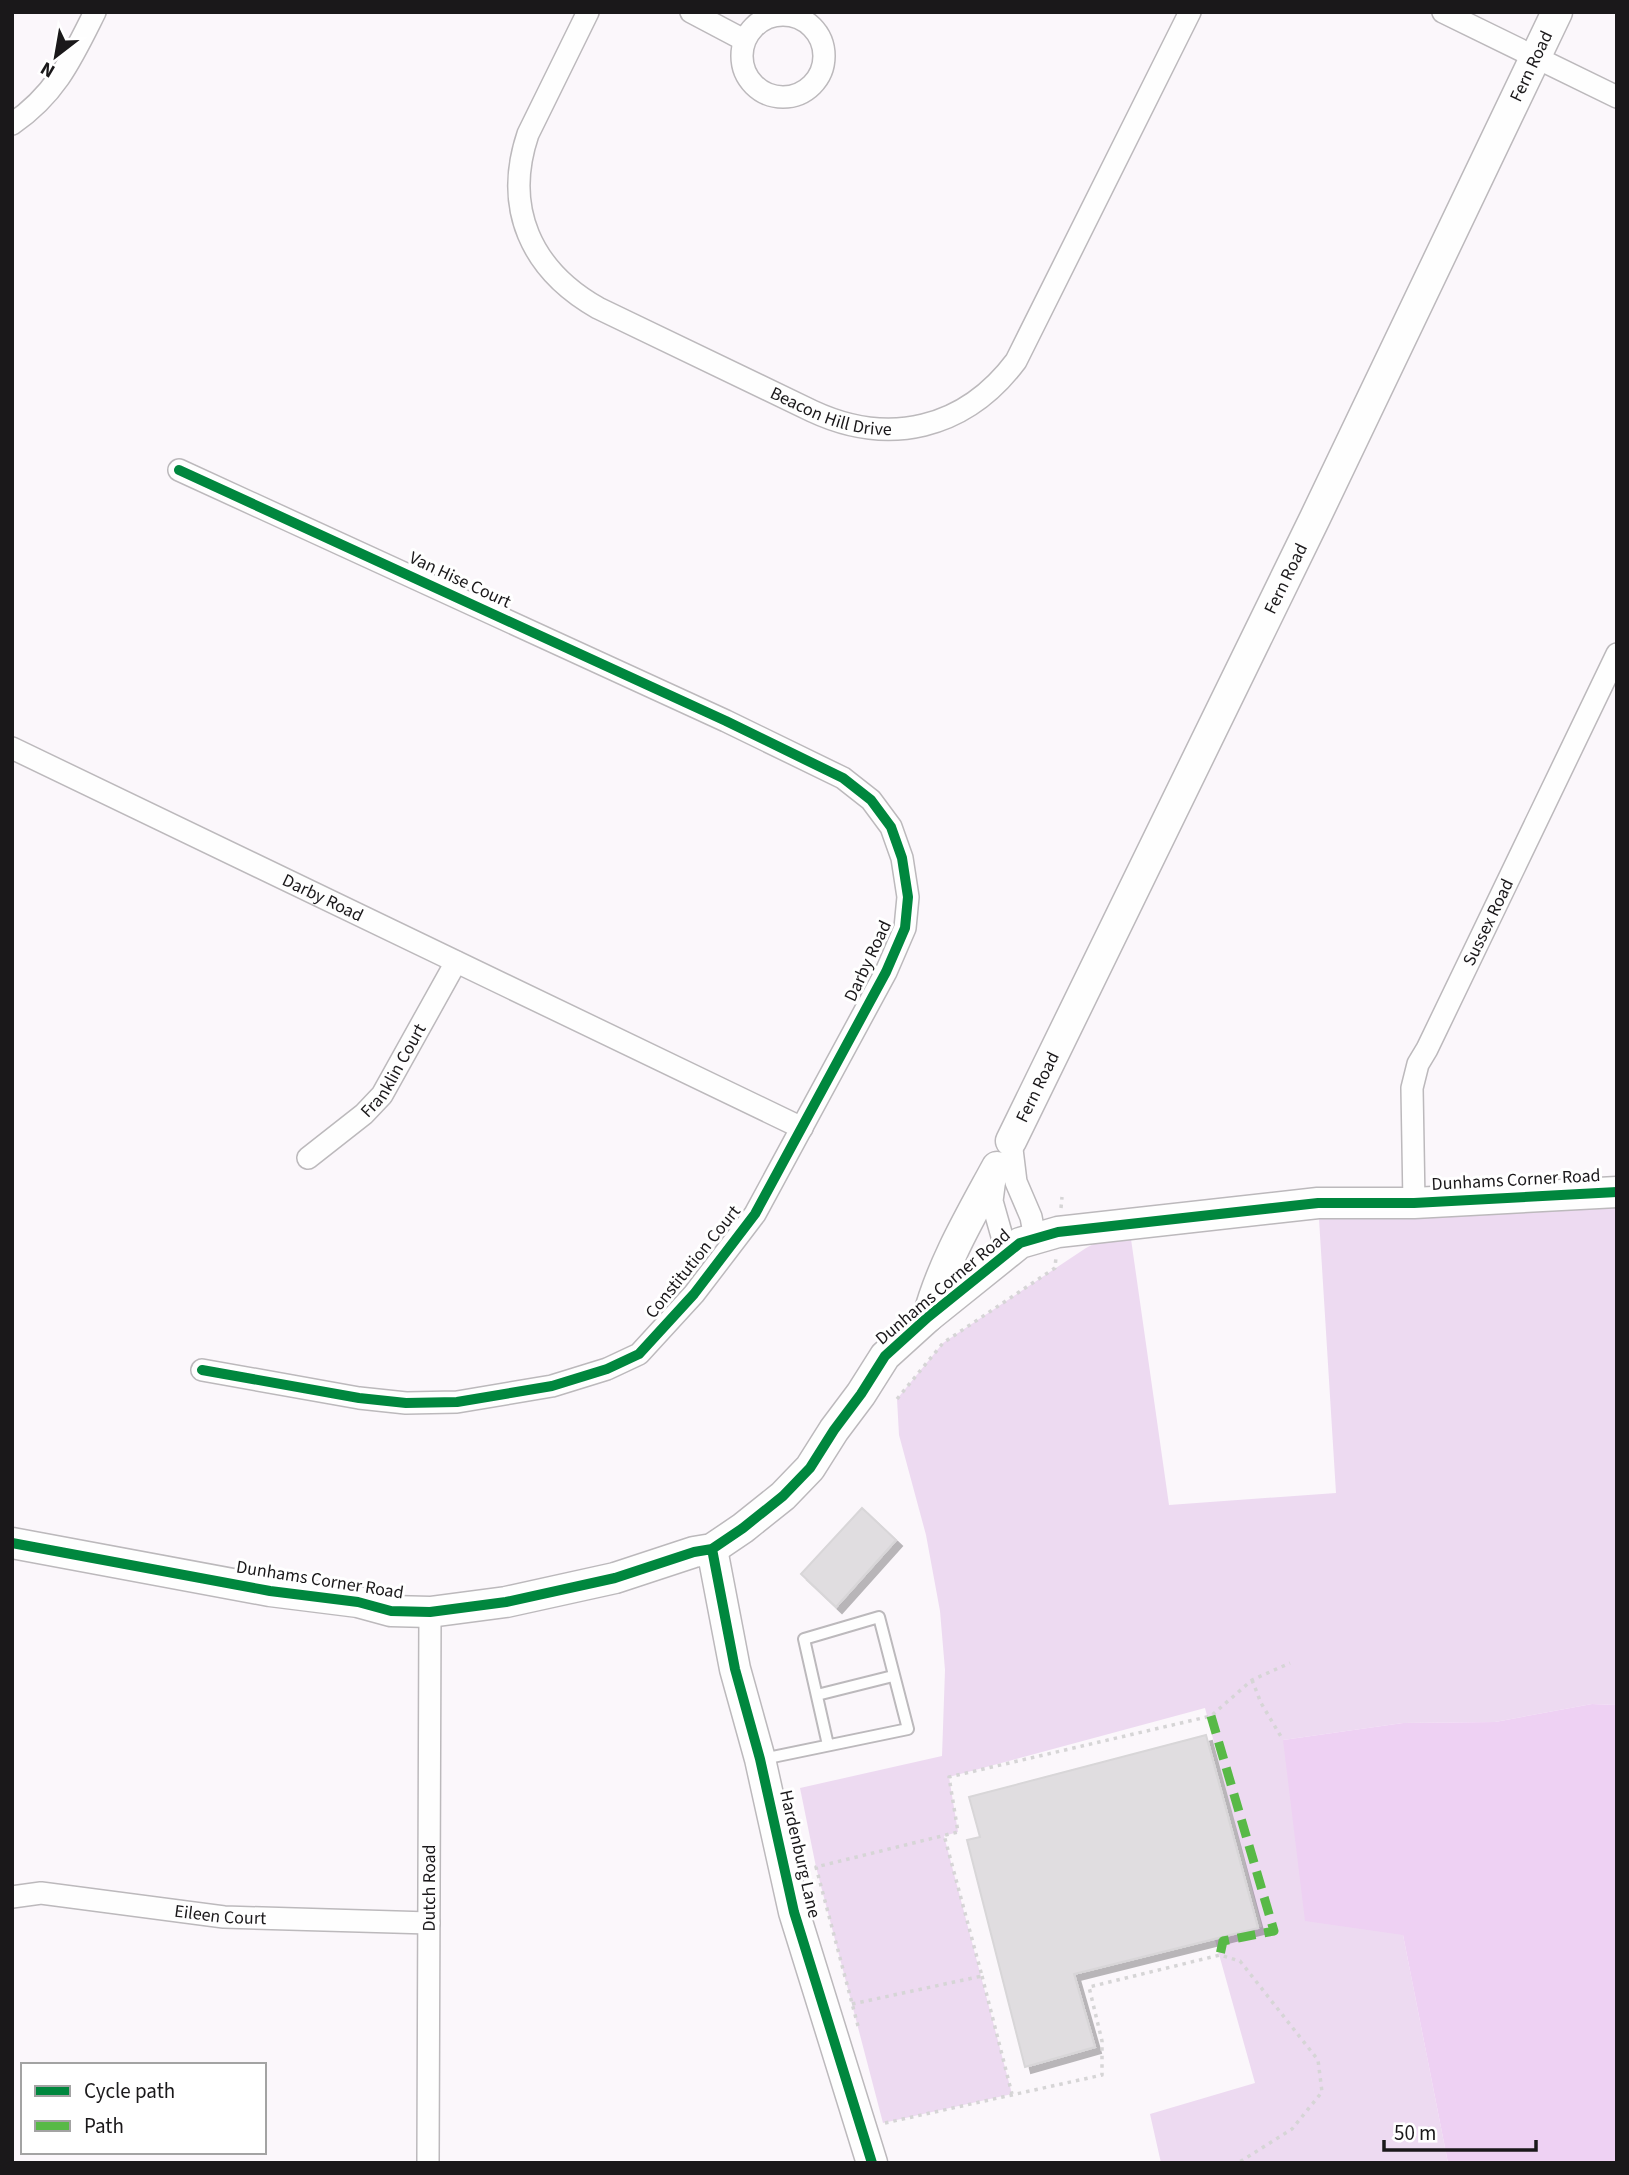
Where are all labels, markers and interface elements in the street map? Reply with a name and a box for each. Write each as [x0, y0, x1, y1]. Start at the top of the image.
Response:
north arrow [21, 21, 91, 91]
street label: Fern Road [1503, 27, 1559, 106]
text: N [36, 54, 60, 84]
street label: Beacon Hill Drive [766, 380, 892, 442]
street label: Fern Road [1258, 539, 1313, 618]
street label: Van Hise Court [405, 545, 515, 615]
street label: Darby Road [278, 867, 368, 928]
street label: Sussex Road [1456, 875, 1520, 970]
street label: Darby Road [838, 916, 898, 1006]
street label: Franklin Court [354, 1019, 432, 1123]
street label: Fern Road [1009, 1047, 1065, 1127]
street label: Dunhams Corner Road [1431, 1163, 1601, 1197]
street label: Constitution Court [639, 1200, 747, 1324]
street label: Dunhams Corner Road [870, 1223, 1016, 1351]
street label: Dunhams Corner Road [235, 1554, 405, 1606]
street label: Hardenburg Lane [773, 1788, 827, 1921]
street label: Dutch Road [416, 1844, 442, 1932]
street label: Eileen Court [173, 1898, 267, 1931]
legend [21, 2063, 266, 2154]
text: Cycle path [84, 2076, 175, 2106]
scale bar [1384, 2108, 1536, 2152]
text: Path [84, 2111, 124, 2141]
text: 50 m [1394, 2118, 1436, 2148]

